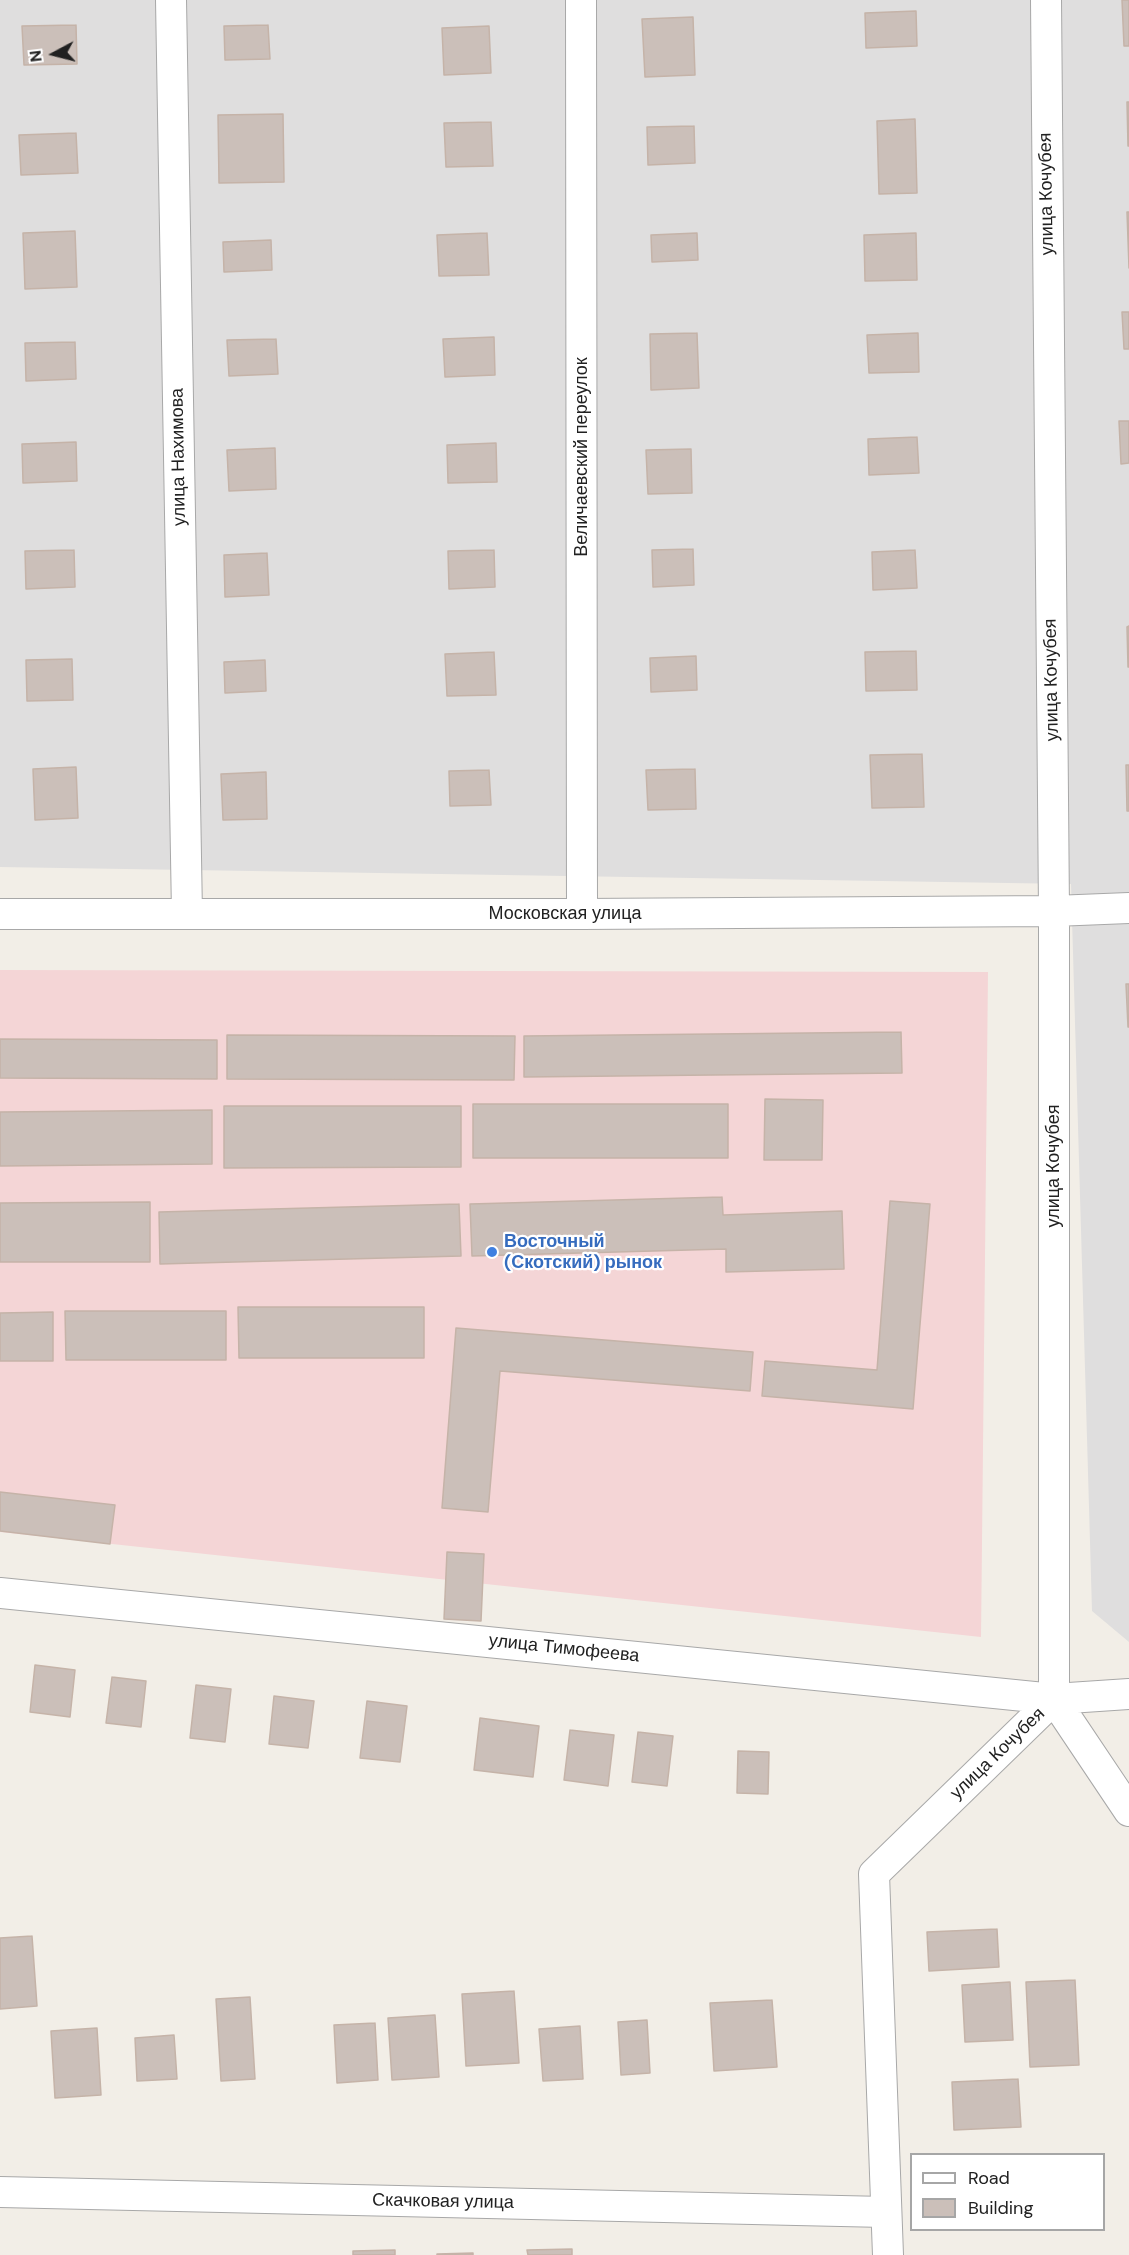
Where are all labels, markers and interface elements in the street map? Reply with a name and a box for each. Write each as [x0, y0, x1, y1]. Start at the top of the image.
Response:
north arrow [24, 24, 84, 84]
text: N [25, 49, 47, 63]
street label: улица Кочубея [1035, 132, 1059, 256]
street label: Величаевский переулок [571, 357, 593, 557]
street label: улица Нахимова [167, 388, 191, 526]
street label: улица Кочубея [1040, 618, 1064, 742]
street label: Московская улица [489, 903, 641, 925]
street label: улица Кочубея [1043, 1105, 1065, 1227]
place label: Восточный (Скотский) рынок [504, 1231, 662, 1274]
marker: Восточный (Скотский) рынок [485, 1245, 499, 1259]
street label: улица Тимофеева [488, 1630, 640, 1668]
street label: улица Кочубея [946, 1704, 1050, 1804]
legend [910, 2153, 1105, 2231]
text: Road [968, 2166, 1010, 2190]
street label: Скачковая улица [372, 2190, 514, 2214]
text: Building [968, 2196, 1033, 2220]

